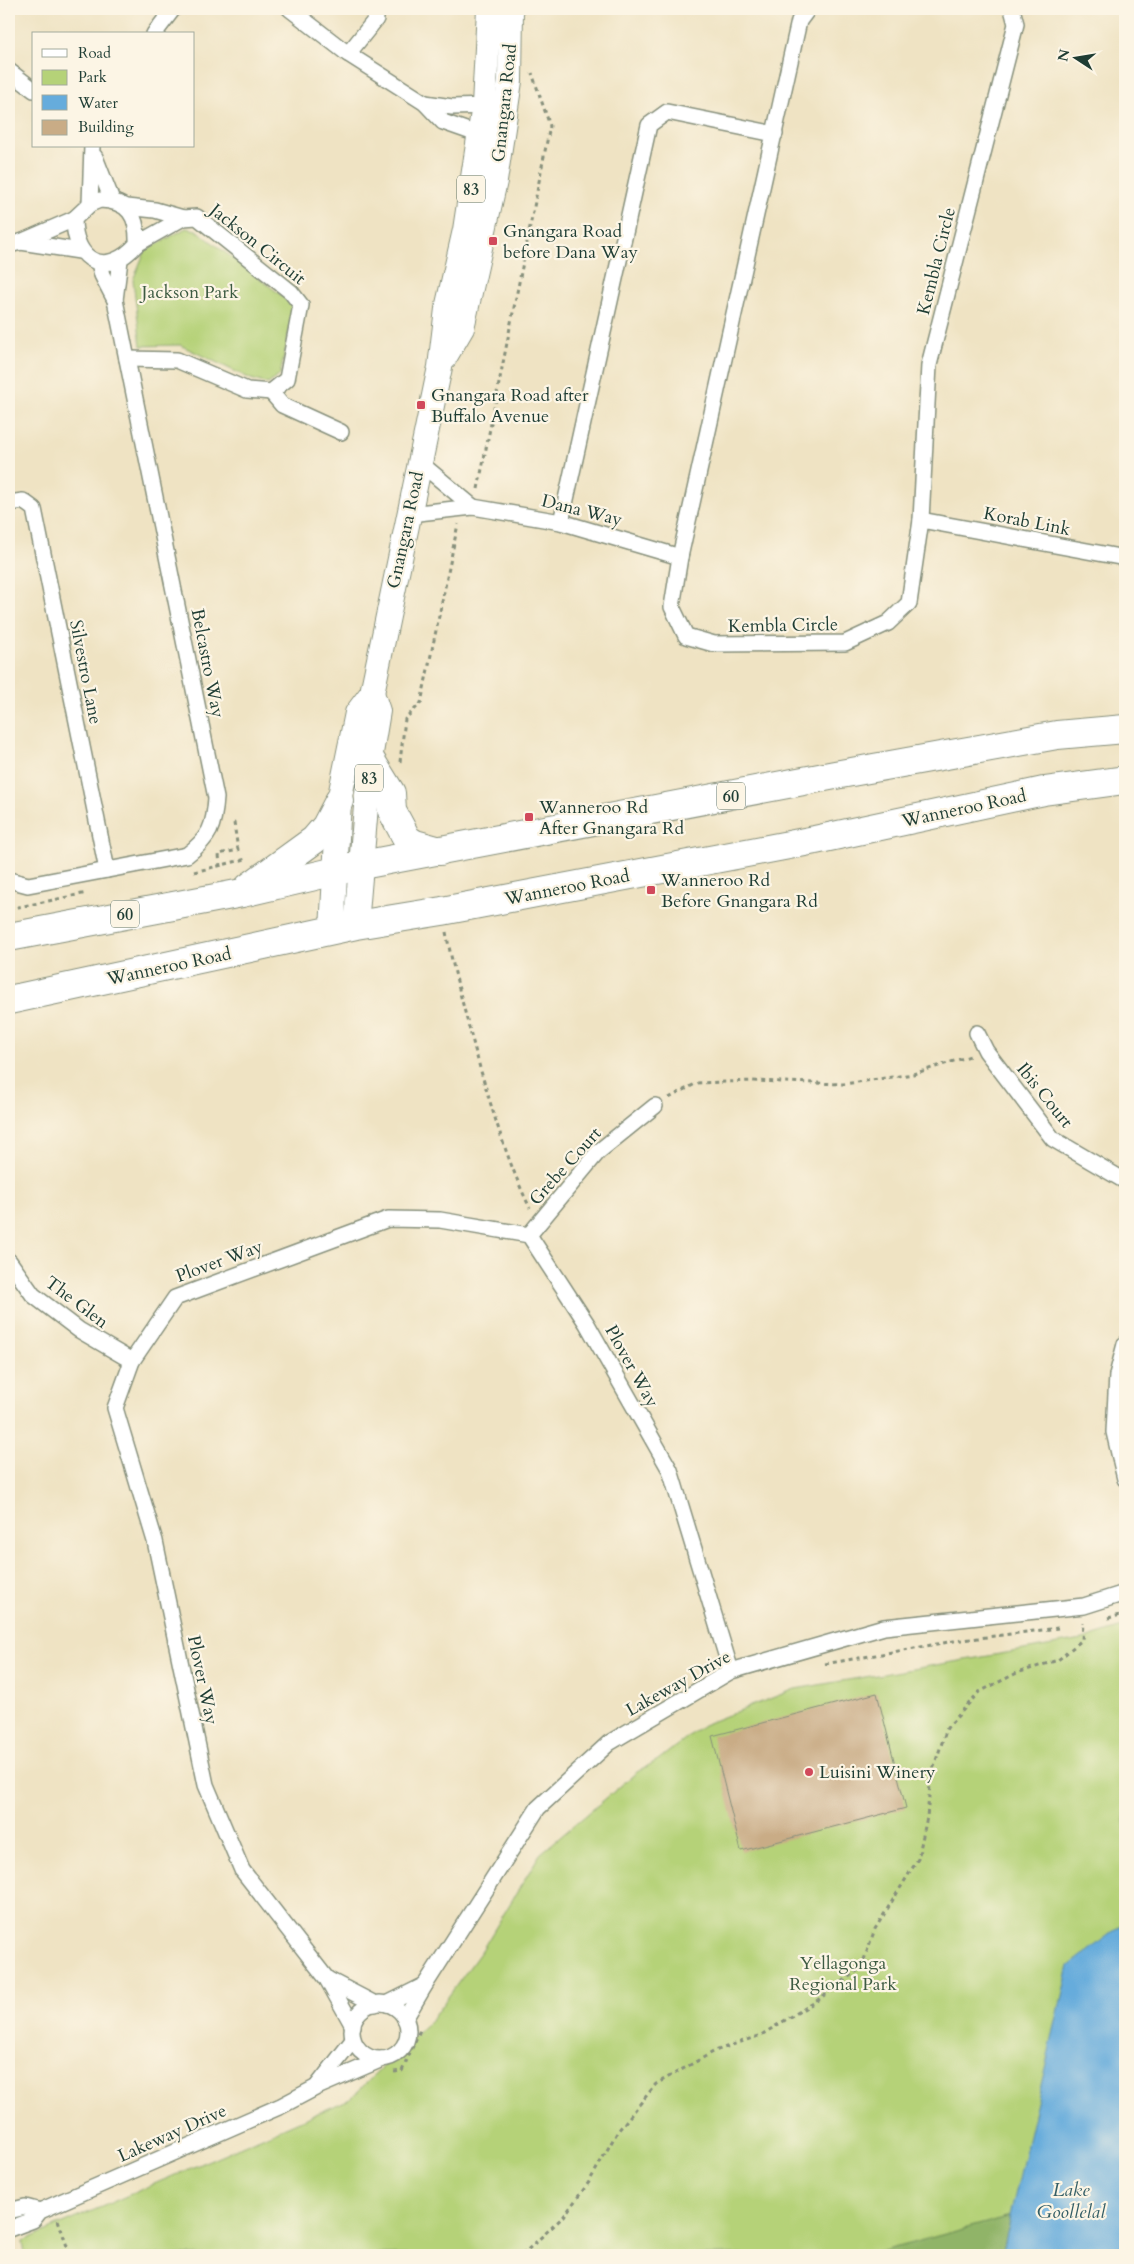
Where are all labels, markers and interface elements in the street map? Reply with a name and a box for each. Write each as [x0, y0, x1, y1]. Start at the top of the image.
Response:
legend [32, 32, 195, 148]
north arrow [1052, 32, 1102, 82]
street label: Gnangara Road [486, 42, 523, 164]
text: Road [78, 43, 111, 63]
text: N [1053, 47, 1074, 63]
text: Park [78, 67, 107, 87]
text: Water [77, 93, 119, 113]
text: Building [78, 117, 134, 137]
road number: 83 [457, 175, 485, 202]
street label: Jackson Circuit [202, 196, 311, 291]
street label: Kembla Circle [911, 205, 962, 318]
place label: Gnangara Road before Dana Way [503, 219, 639, 265]
marker: Gnangara Road before Dana Way [487, 235, 499, 247]
park label: Jackson Park [138, 280, 239, 305]
place label: Gnangara Road after Buffalo Avenue [431, 383, 589, 429]
marker: Gnangara Road after Buffalo Avenue [415, 399, 427, 411]
street label: Gnangara Road [381, 469, 430, 591]
street label: Dana Way [539, 488, 625, 533]
street label: Korab Link [981, 501, 1073, 542]
street label: Belcastro Way [185, 606, 230, 720]
street label: Kembla Circle [728, 612, 838, 639]
street label: Silvestro Lane [63, 618, 108, 726]
road number: 83 [355, 764, 383, 791]
road number: 60 [717, 782, 745, 809]
street label: Wanneroo Road [899, 783, 1029, 834]
place label: Wanneroo Rd After Gnangara Rd [538, 795, 685, 841]
marker: Wanneroo Rd After Gnangara Rd [523, 811, 535, 823]
street label: Wanneroo Road [502, 863, 632, 912]
place label: Wanneroo Rd Before Gnangara Rd [660, 868, 818, 914]
marker: Wanneroo Rd Before Gnangara Rd [645, 884, 657, 896]
road number: 60 [111, 901, 139, 928]
street label: Wanneroo Road [104, 941, 234, 992]
street label: Ibis Court [1011, 1057, 1079, 1133]
street label: Grebe Court [524, 1122, 607, 1211]
street label: Plover Way [172, 1234, 267, 1289]
street label: The Glen [40, 1270, 114, 1335]
street label: Plover Way [599, 1320, 665, 1412]
street label: Plover Way [181, 1633, 224, 1728]
street label: Lakeway Drive [621, 1644, 735, 1723]
place label: Luisini Winery [819, 1760, 936, 1785]
marker: Luisini Winery [803, 1766, 815, 1778]
park label: Yellagonga Regional Park [789, 1951, 897, 1997]
street label: Lakeway Drive [114, 2098, 231, 2169]
water label: Lake Goollelal [1037, 2177, 1106, 2225]

